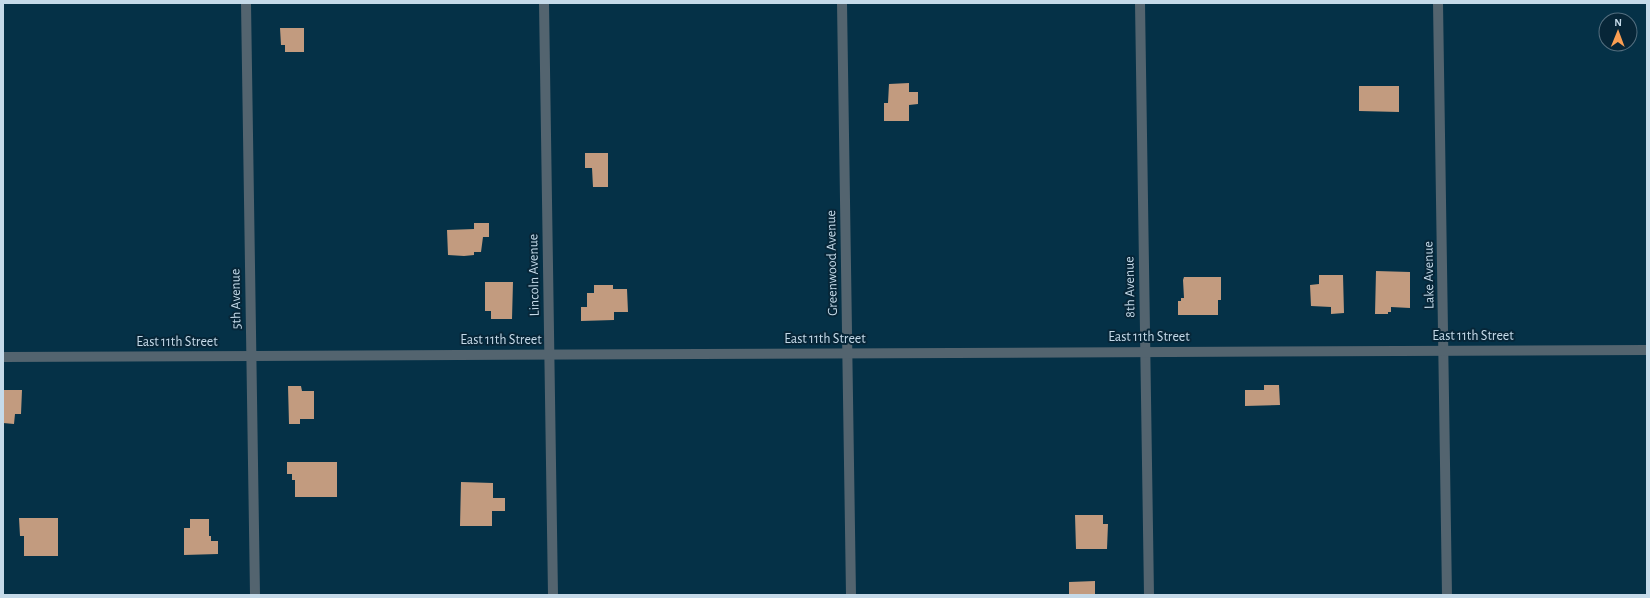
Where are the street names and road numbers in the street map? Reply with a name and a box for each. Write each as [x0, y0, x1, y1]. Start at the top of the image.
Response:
street label: Greenwood Avenue [824, 210, 840, 316]
street label: Lincoln Avenue [526, 234, 542, 316]
street label: Lake Avenue [1421, 241, 1437, 309]
street label: 8th Avenue [1122, 256, 1138, 318]
street label: 5th Avenue [228, 269, 244, 329]
street label: East 11th Street [1432, 329, 1514, 343]
street label: East 11th Street [1108, 330, 1190, 344]
street label: East 11th Street [784, 332, 866, 346]
street label: East 11th Street [460, 333, 542, 347]
street label: East 11th Street [136, 335, 218, 349]

